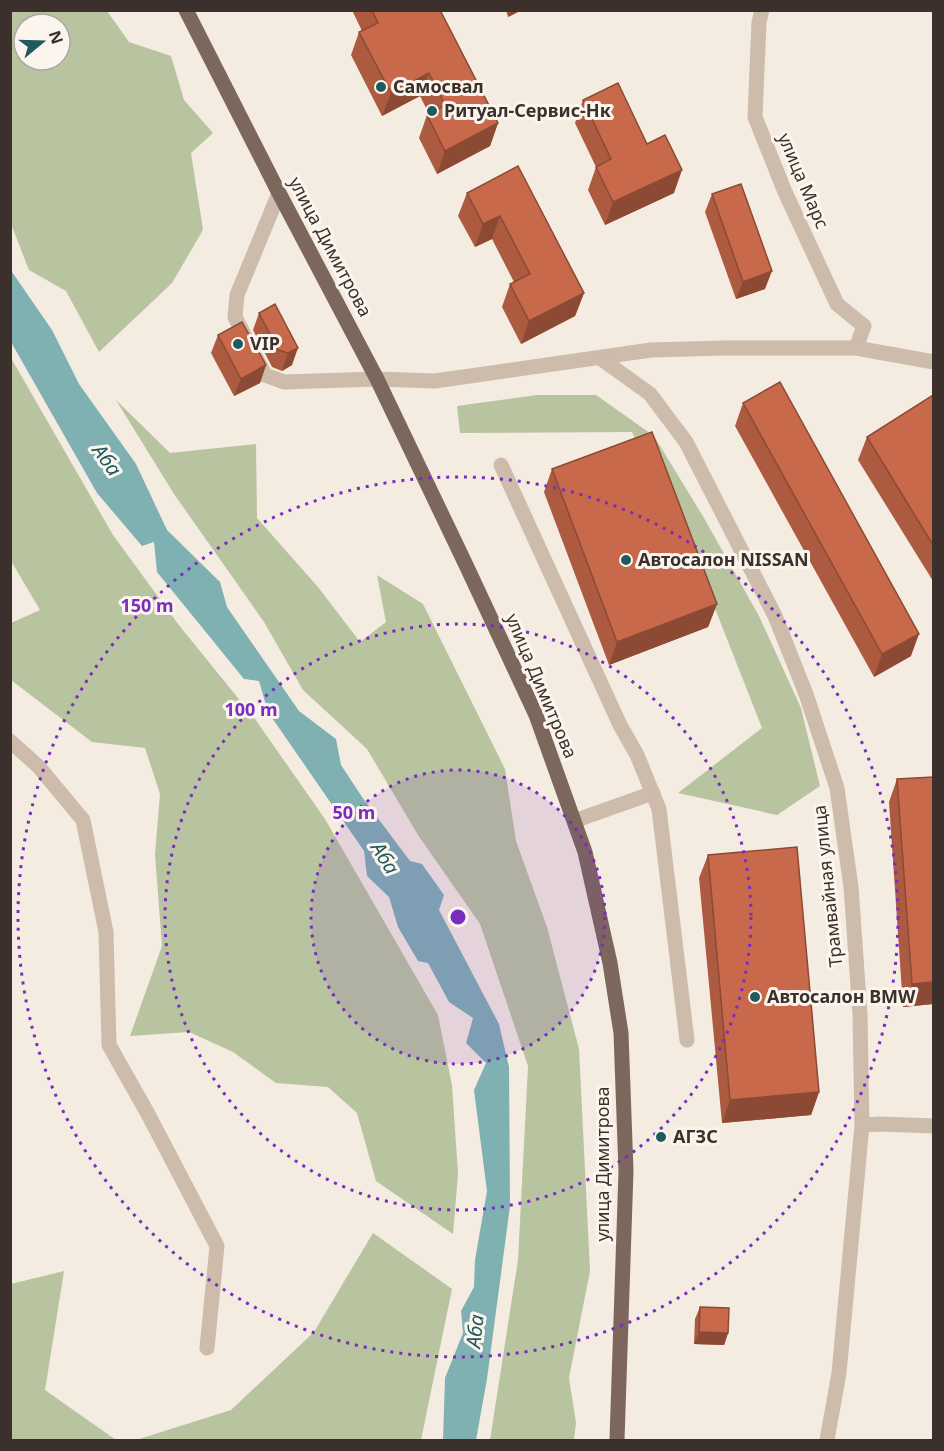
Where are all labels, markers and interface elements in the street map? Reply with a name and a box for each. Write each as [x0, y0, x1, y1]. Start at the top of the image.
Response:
north arrow [12, 12, 72, 72]
text: N [44, 27, 69, 47]
place label: Самосвал [393, 74, 484, 98]
marker: Самосвал [374, 80, 388, 94]
place label: Ритуал-Сервис-Нк [444, 98, 611, 122]
marker: Ритуал-Сервис-Нк [425, 104, 439, 118]
street label: улица Марс [773, 129, 835, 232]
street label: улица Димитрова [284, 172, 378, 321]
place label: VIP [250, 331, 280, 355]
marker: VIP [231, 337, 245, 351]
water label: Аба [85, 437, 128, 481]
place label: Автосалон NISSAN [638, 547, 809, 571]
marker: Автосалон NISSAN [619, 553, 633, 567]
text: 150 m [120, 593, 174, 617]
street label: улица Димитрова [501, 609, 583, 762]
text: 100 m [224, 697, 278, 721]
text: 50 m [333, 800, 375, 824]
street label: Трамвайная улица [807, 804, 847, 968]
water label: Аба [364, 835, 406, 879]
centre of rings [448, 907, 468, 927]
place label: Автосалон BMW [767, 984, 916, 1008]
marker: Автосалон BMW [748, 990, 762, 1004]
street label: улица Димитрова [590, 1086, 614, 1242]
place label: АГЗС [673, 1124, 718, 1148]
marker: АГЗС [654, 1130, 668, 1144]
water label: Аба [459, 1313, 490, 1351]

